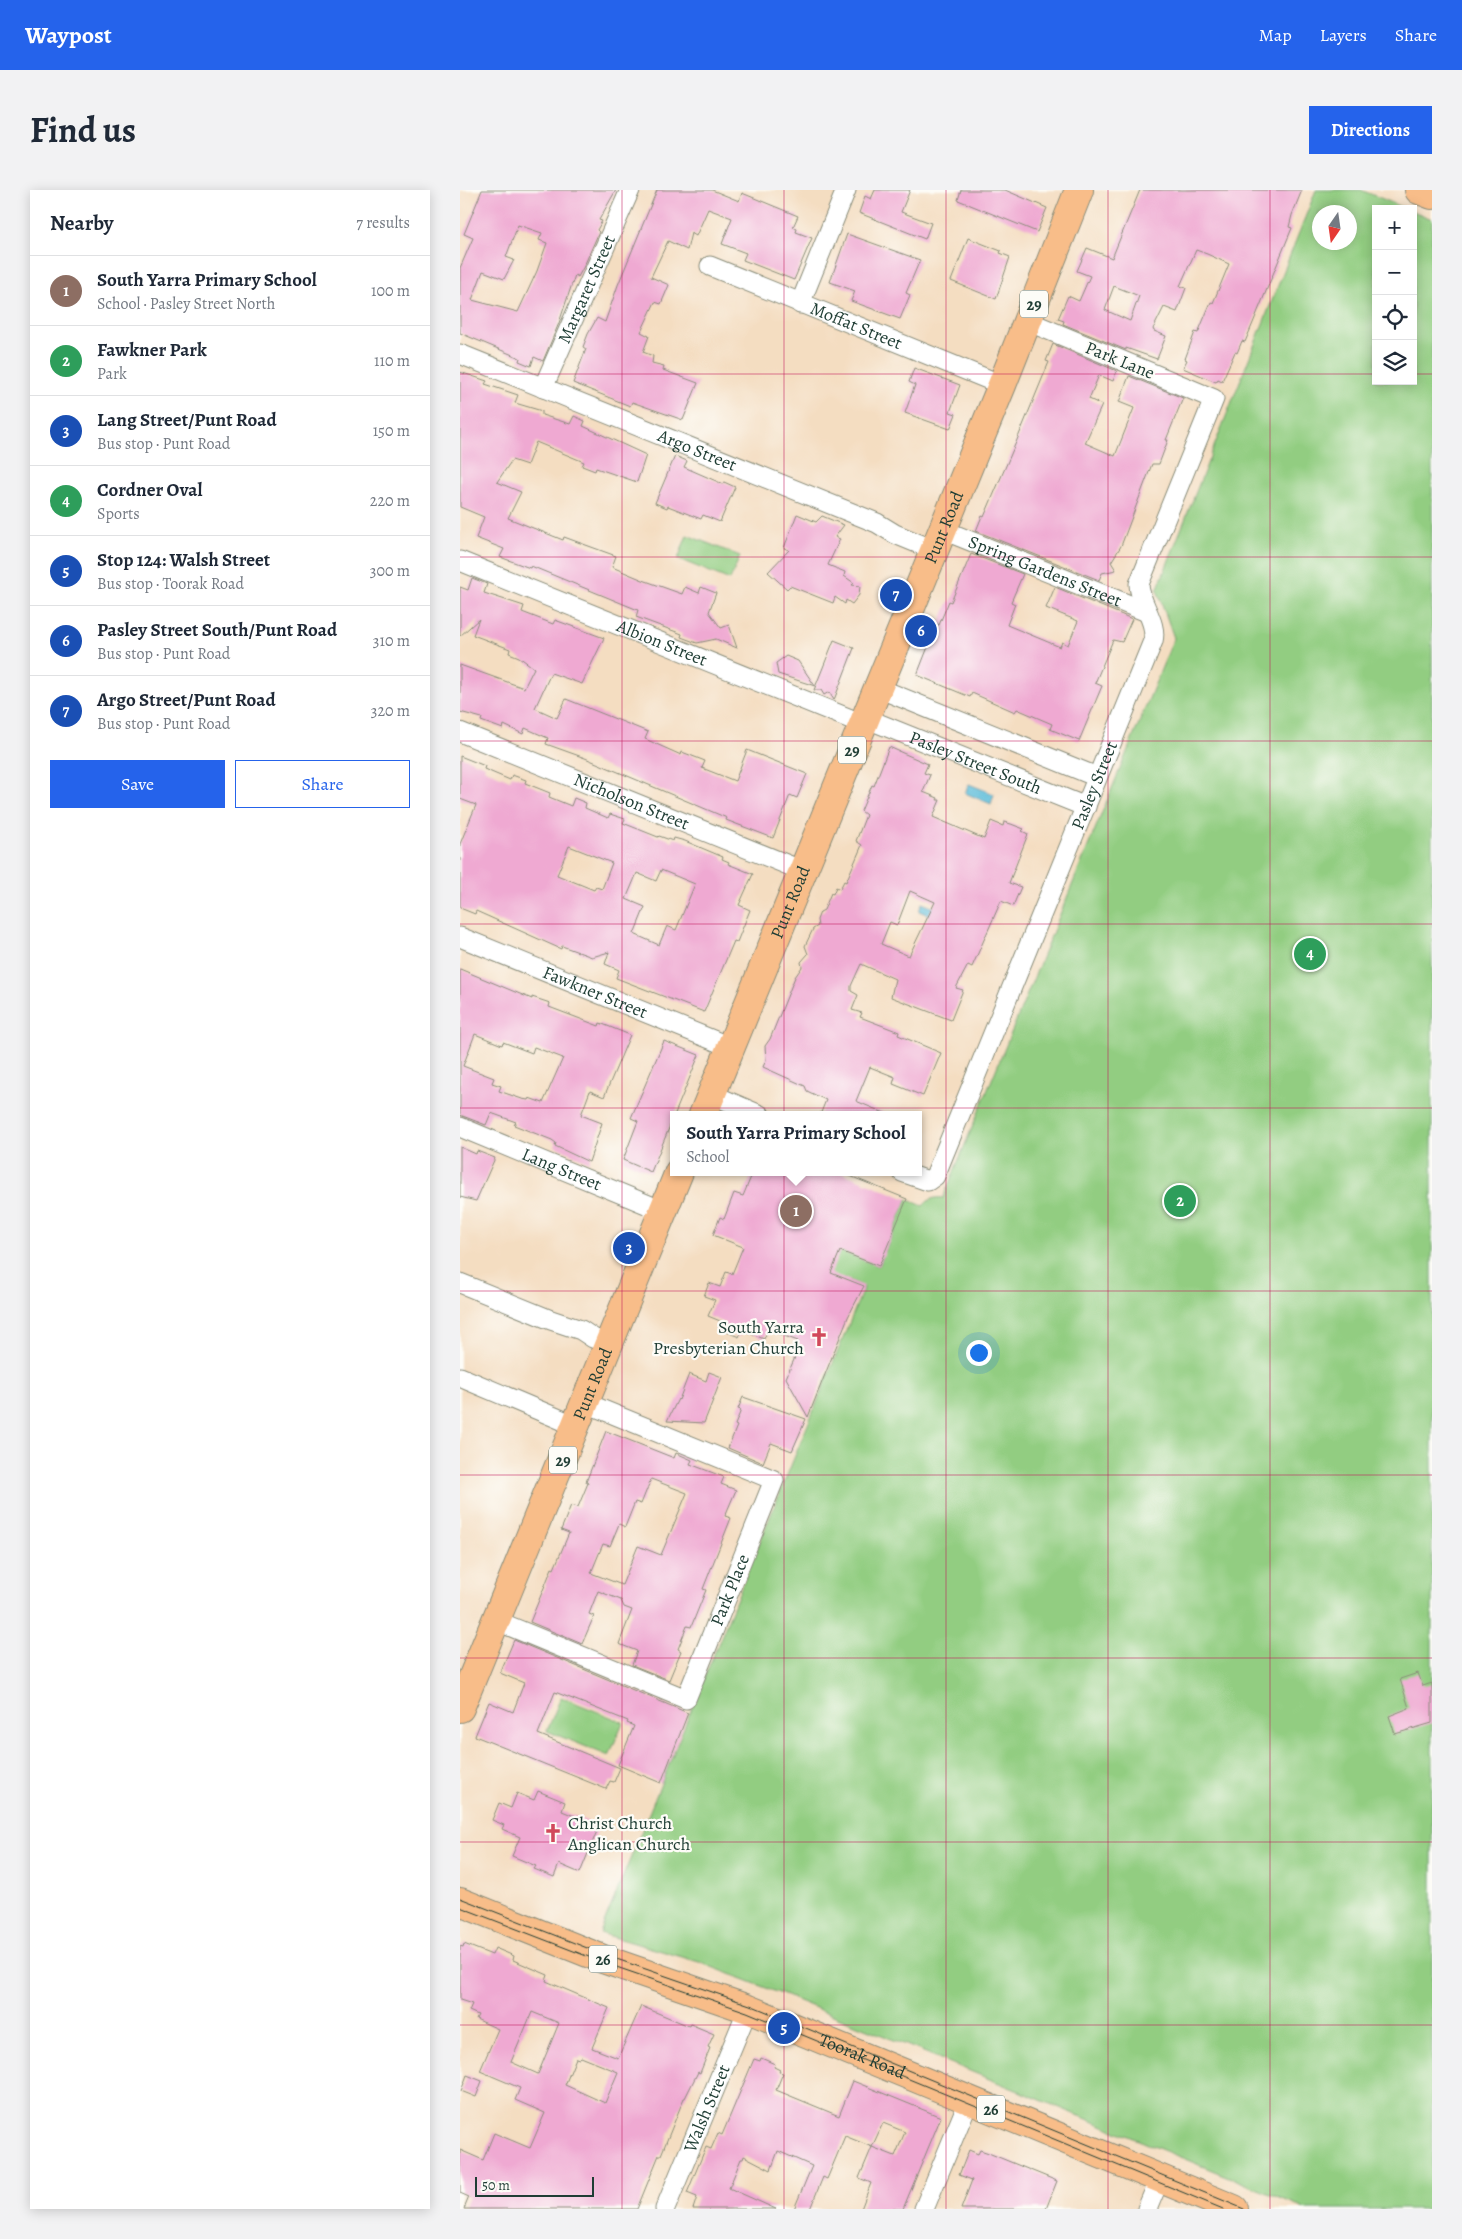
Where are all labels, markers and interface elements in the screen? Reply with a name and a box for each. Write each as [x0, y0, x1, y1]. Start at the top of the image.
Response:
text: Waypost [25, 19, 112, 51]
text: Map [1259, 23, 1292, 47]
text: Layers [1320, 23, 1367, 47]
text: Share [1395, 23, 1437, 47]
text: Find us [30, 106, 136, 154]
button: Directions [1309, 106, 1432, 154]
north arrow [1312, 205, 1357, 250]
map controls [1372, 205, 1417, 385]
button: + [1372, 205, 1417, 250]
text: Nearby [50, 209, 113, 237]
text: 7 results [356, 212, 410, 234]
street label: Margaret Street [552, 231, 621, 347]
button: − [1372, 250, 1417, 295]
text: South Yarra Primary School [97, 267, 317, 293]
text: 1 [63, 280, 69, 302]
text: 100 m [371, 280, 410, 302]
road number: 29 [1020, 290, 1048, 318]
text: School · Pasley Street North [97, 293, 275, 315]
button: locate [1372, 295, 1417, 340]
street label: Moffat Street [807, 296, 906, 355]
street label: Park Lane [1082, 335, 1158, 385]
text: Fawkner Park [97, 337, 207, 363]
button: layers [1372, 340, 1417, 385]
text: 2 [62, 350, 70, 372]
text: 110 m [374, 350, 410, 372]
text: Park [97, 363, 127, 385]
text: Lang Street/Punt Road [97, 407, 277, 433]
text: 3 [63, 420, 69, 442]
text: 150 m [373, 420, 410, 442]
street label: Argo Street [653, 423, 740, 477]
text: Bus stop · Punt Road [97, 433, 230, 455]
text: Cordner Oval [97, 477, 202, 503]
street label: Punt Road [918, 487, 969, 567]
text: 4 [62, 490, 70, 512]
text: 220 m [370, 490, 410, 512]
text: Sports [97, 503, 140, 525]
street label: Spring Gardens Street [965, 529, 1125, 613]
text: Stop 124: Walsh Street [97, 547, 270, 573]
text: 5 [63, 560, 69, 582]
text: 300 m [370, 560, 410, 582]
text: Bus stop · Toorak Road [97, 573, 244, 595]
pin: 7 [880, 576, 912, 614]
pin: 6 [905, 612, 937, 650]
street label: Albion Street [612, 613, 711, 672]
text: Pasley Street South/Punt Road [97, 617, 337, 643]
text: 6 [62, 630, 70, 652]
text: 310 m [373, 630, 410, 652]
text: Bus stop · Punt Road [97, 643, 230, 665]
text: Argo Street/Punt Road [97, 687, 276, 713]
text: 7 [63, 700, 69, 722]
text: 320 m [371, 700, 410, 722]
text: Bus stop · Punt Road [97, 713, 230, 735]
street label: Pasley Street South [906, 725, 1045, 800]
road number: 29 [838, 736, 866, 764]
street label: Pasley Street [1065, 737, 1123, 833]
button: Save [50, 760, 225, 808]
button: Share [235, 760, 410, 808]
street label: Nicholson Street [570, 767, 693, 836]
street label: Punt Road [765, 862, 816, 942]
pin: 4 [1294, 935, 1326, 973]
street label: Fawkner Street [539, 960, 651, 1024]
popup [670, 1111, 922, 1176]
text: South Yarra Primary School [686, 1120, 906, 1146]
street label: Lang Street [518, 1142, 605, 1196]
text: School [686, 1146, 729, 1168]
pin: 2 [1164, 1182, 1196, 1220]
pin: 1 [780, 1192, 812, 1230]
pin: 3 [613, 1229, 645, 1267]
place label: South Yarra Presbyterian Church [653, 1315, 805, 1360]
church icon: South Yarra Presbyterian Church [808, 1326, 830, 1348]
your location [966, 1340, 992, 1366]
street label: Punt Road [567, 1344, 618, 1424]
road number: 29 [549, 1446, 577, 1474]
street label: Park Place [705, 1550, 755, 1629]
place label: Christ Church Anglican Church [567, 1811, 691, 1856]
church icon: Christ Church Anglican Church [542, 1822, 564, 1844]
road number: 26 [589, 1946, 617, 1972]
pin: 5 [768, 2009, 800, 2047]
street label: Toorak Road [815, 2027, 910, 2085]
street label: Walsh Street [678, 2061, 736, 2157]
road number: 26 [977, 2096, 1005, 2122]
scale bar [475, 2174, 594, 2197]
text: 50 m [482, 2176, 510, 2195]

